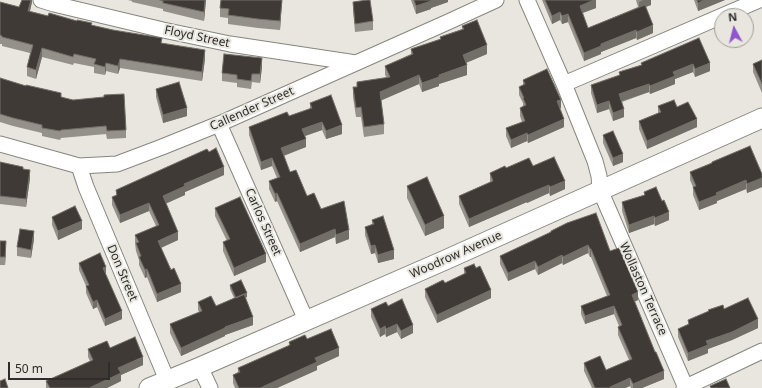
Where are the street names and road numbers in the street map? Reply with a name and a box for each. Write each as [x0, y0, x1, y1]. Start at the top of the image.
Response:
street label: Floyd Street [163, 23, 231, 51]
street label: Callender Street [208, 84, 296, 134]
street label: Carlos Street [242, 186, 284, 258]
street label: Woodrow Avenue [408, 228, 504, 282]
street label: Wollaston Terrace [616, 240, 670, 338]
street label: Don Street [104, 243, 140, 303]

